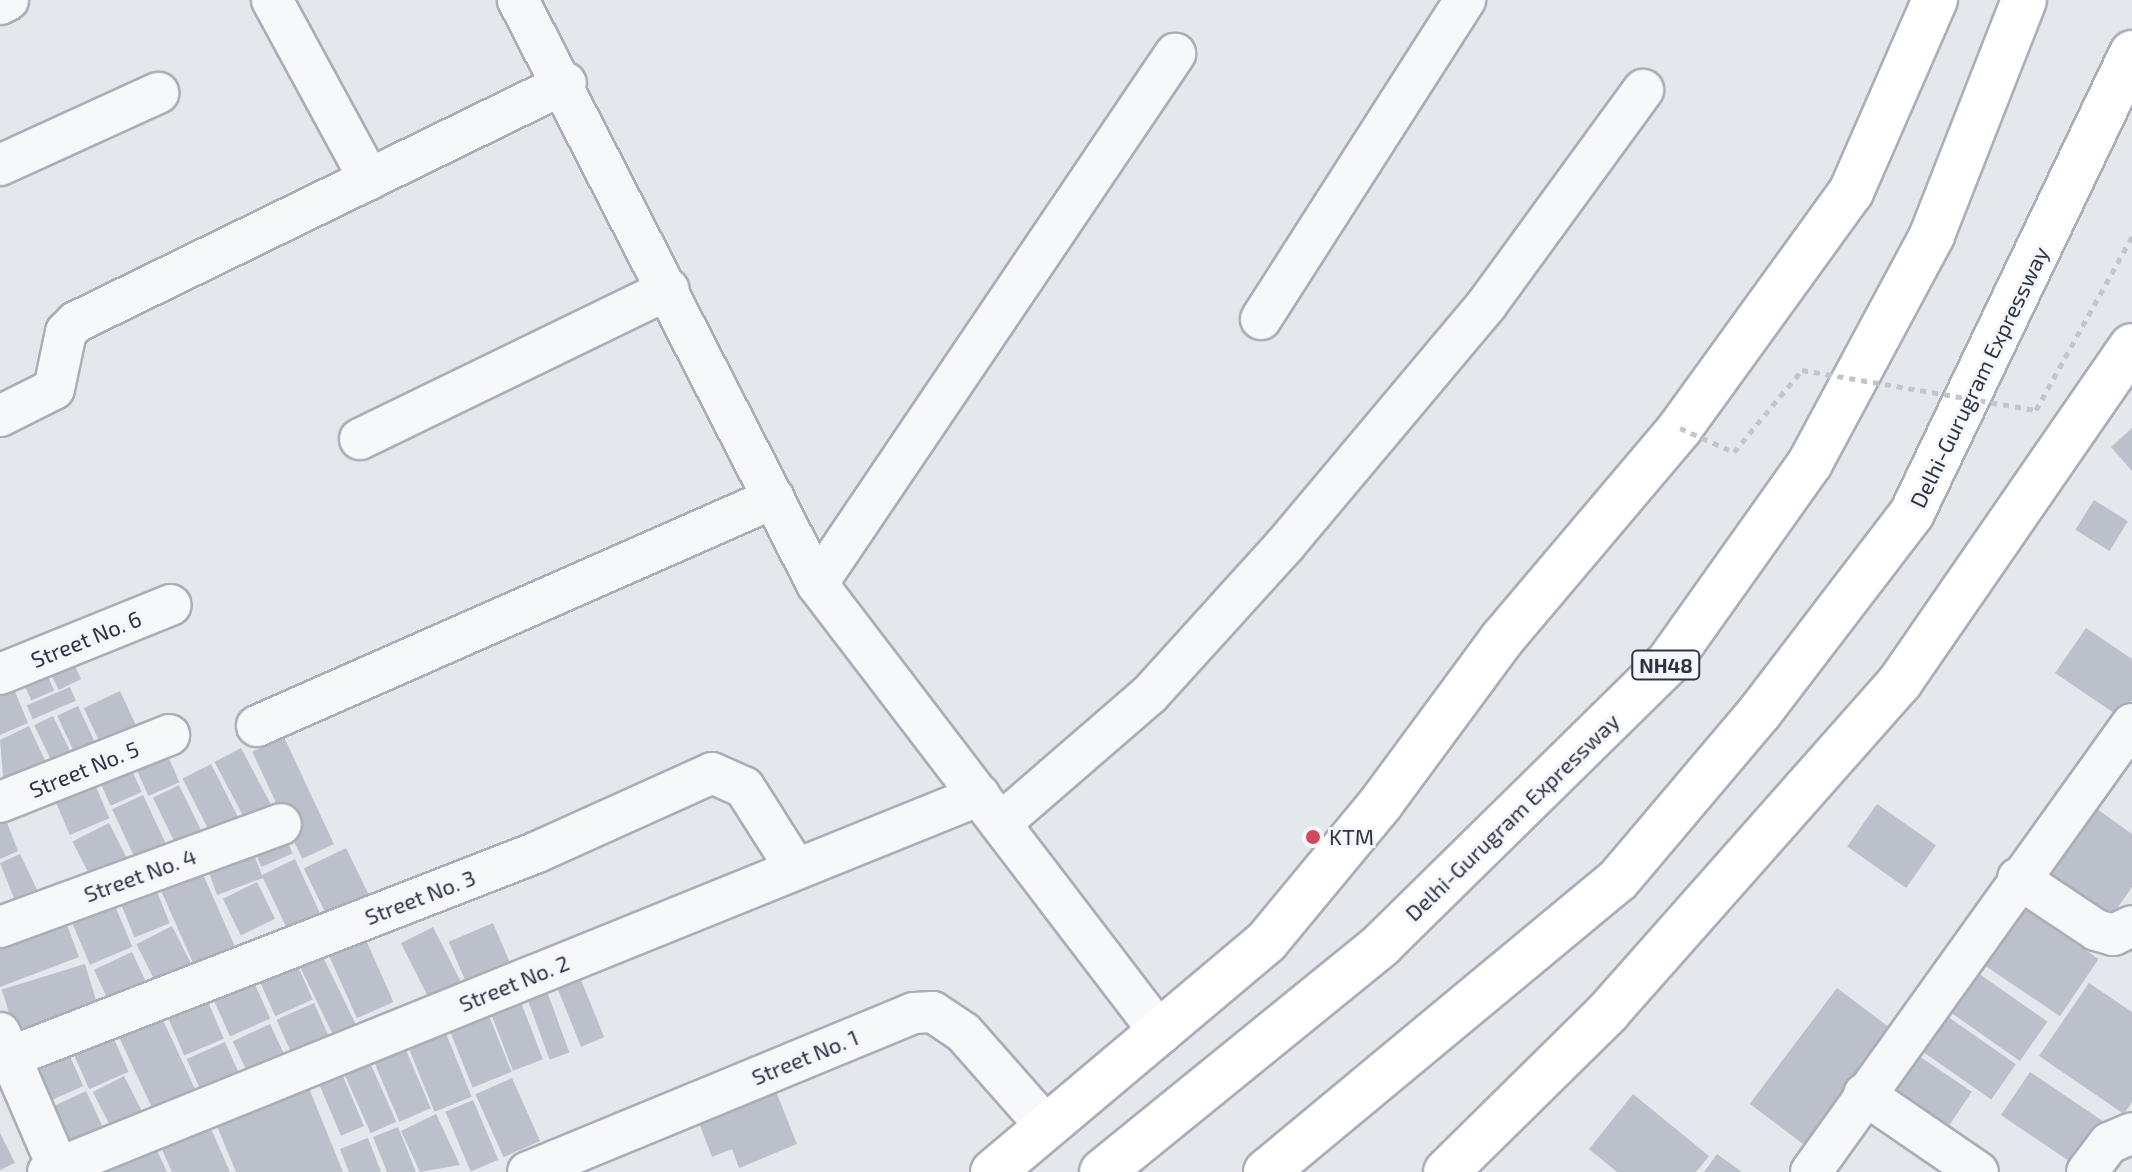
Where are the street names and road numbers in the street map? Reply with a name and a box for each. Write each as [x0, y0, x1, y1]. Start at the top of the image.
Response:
street label: Delhi-Gurugram Expressway [1904, 242, 2054, 512]
street label: Street No. 6 [27, 605, 145, 673]
road number: NH48 [1630, 649, 1702, 681]
street label: Delhi-Gurugram Expressway [1399, 708, 1625, 926]
street label: Street No. 5 [25, 735, 143, 803]
street label: Street No. 4 [80, 842, 200, 908]
street label: Street No. 3 [361, 864, 479, 930]
street label: Street No. 2 [455, 949, 573, 1017]
street label: Street No. 1 [748, 1024, 862, 1090]

